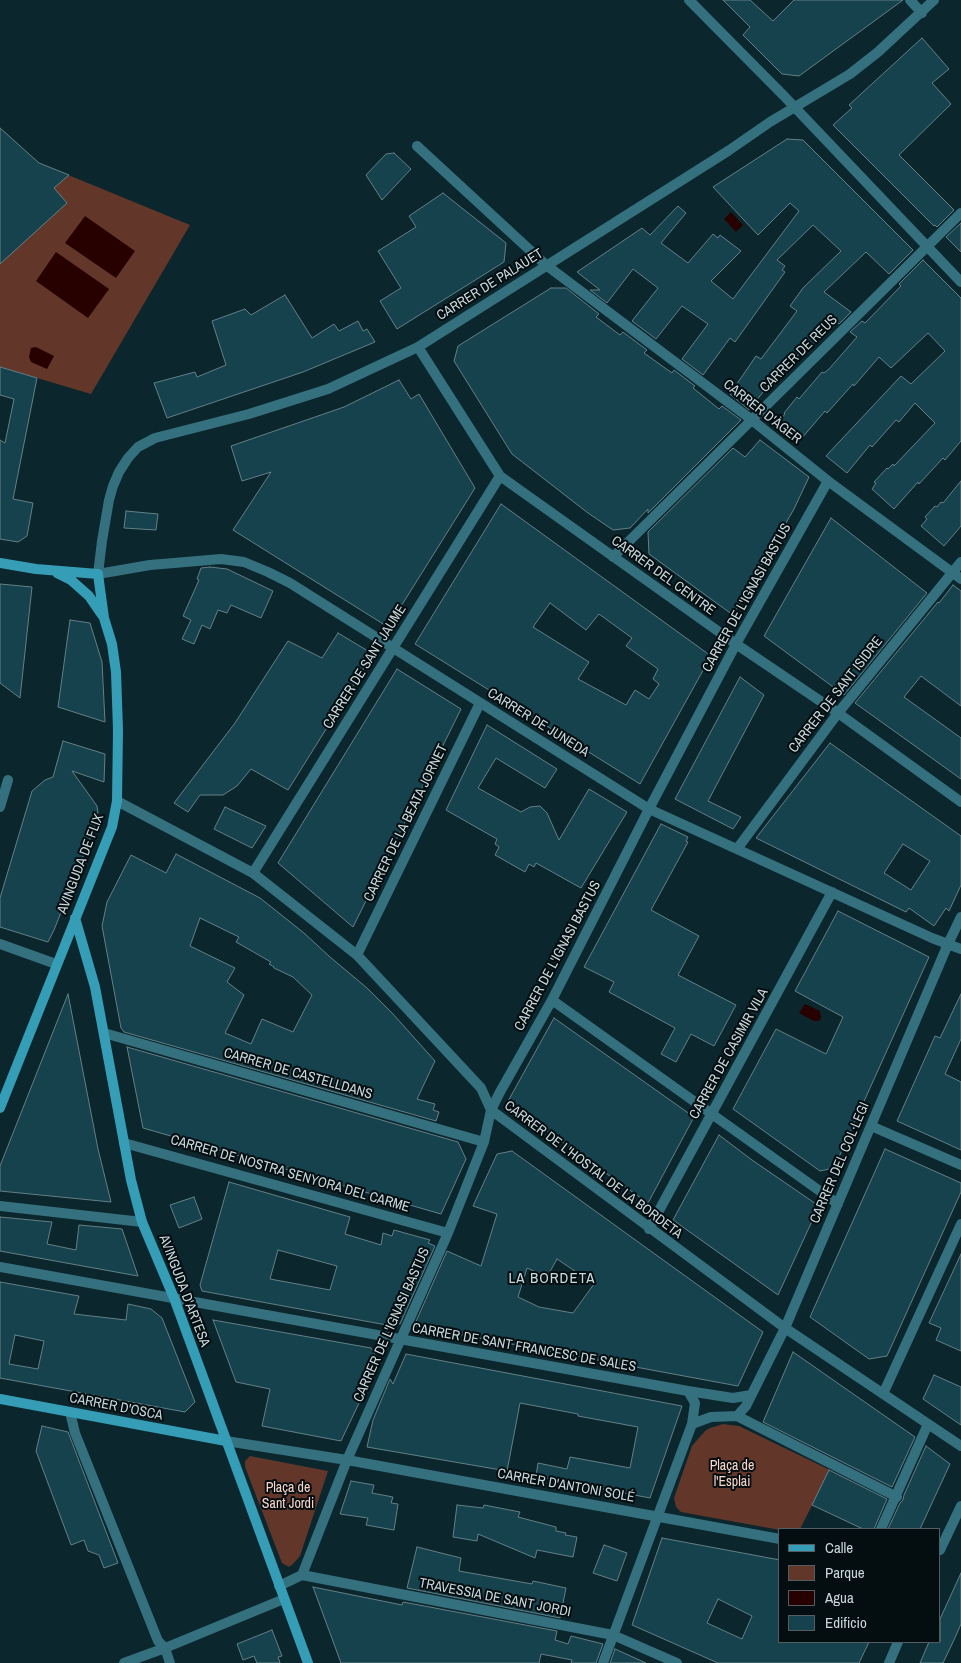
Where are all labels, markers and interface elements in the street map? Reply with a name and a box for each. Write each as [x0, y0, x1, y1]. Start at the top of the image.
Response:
street label: CARRER DE PALAUET [434, 245, 546, 325]
street label: CARRER DE REUS [757, 312, 841, 396]
street label: CARRER D'ÀGER [720, 376, 804, 448]
street label: CARRER DE L'IGNASI BASTUS [699, 521, 795, 675]
street label: CARRER DEL CENTRE [608, 533, 718, 619]
street label: CARRER DE SANT JAUME [320, 602, 410, 732]
street label: CARRER DE SANT ISIDRE [785, 634, 887, 756]
street label: CARRER DE JUNEDA [484, 685, 592, 761]
street label: CARRER DE LA BEATA JORNET [361, 742, 451, 904]
street label: AVINGUDA DE FLIX [54, 812, 108, 916]
street label: CARRER DE L'IGNASI BASTUS [511, 878, 605, 1034]
street label: CARRER DE CASIMIR VILA [686, 986, 772, 1122]
street label: CARRER DE CASTELLDANS [222, 1045, 374, 1103]
street label: CARRER DE L'HOSTAL DE LA BORDETA [501, 1097, 685, 1243]
street label: CARRER DEL COL·LEGI [807, 1100, 873, 1226]
street label: CARRER DE NOSTRA SENYORA DEL CARME [168, 1132, 412, 1216]
street label: AVINGUDA D'ARTESA [155, 1233, 213, 1349]
street label: CARRER DE L'IGNASI BASTUS [350, 1245, 434, 1405]
district label: LA BORDETA [507, 1270, 597, 1288]
street label: CARRER DE SANT FRANCESC DE SALES [411, 1320, 637, 1376]
street label: CARRER D'OSCA [68, 1390, 164, 1424]
park label: Plaça de l'Esplai [710, 1458, 754, 1490]
street label: CARRER D'ANTONI SOLÉ [496, 1466, 636, 1506]
park label: Plaça de Sant Jordi [262, 1480, 314, 1512]
legend [778, 1528, 941, 1643]
text: Calle [825, 1537, 853, 1558]
text: Parque [825, 1562, 865, 1583]
street label: TRAVESSIA DE SANT JORDI [418, 1575, 572, 1621]
text: Agua [825, 1587, 854, 1608]
text: Edificio [825, 1612, 867, 1633]

